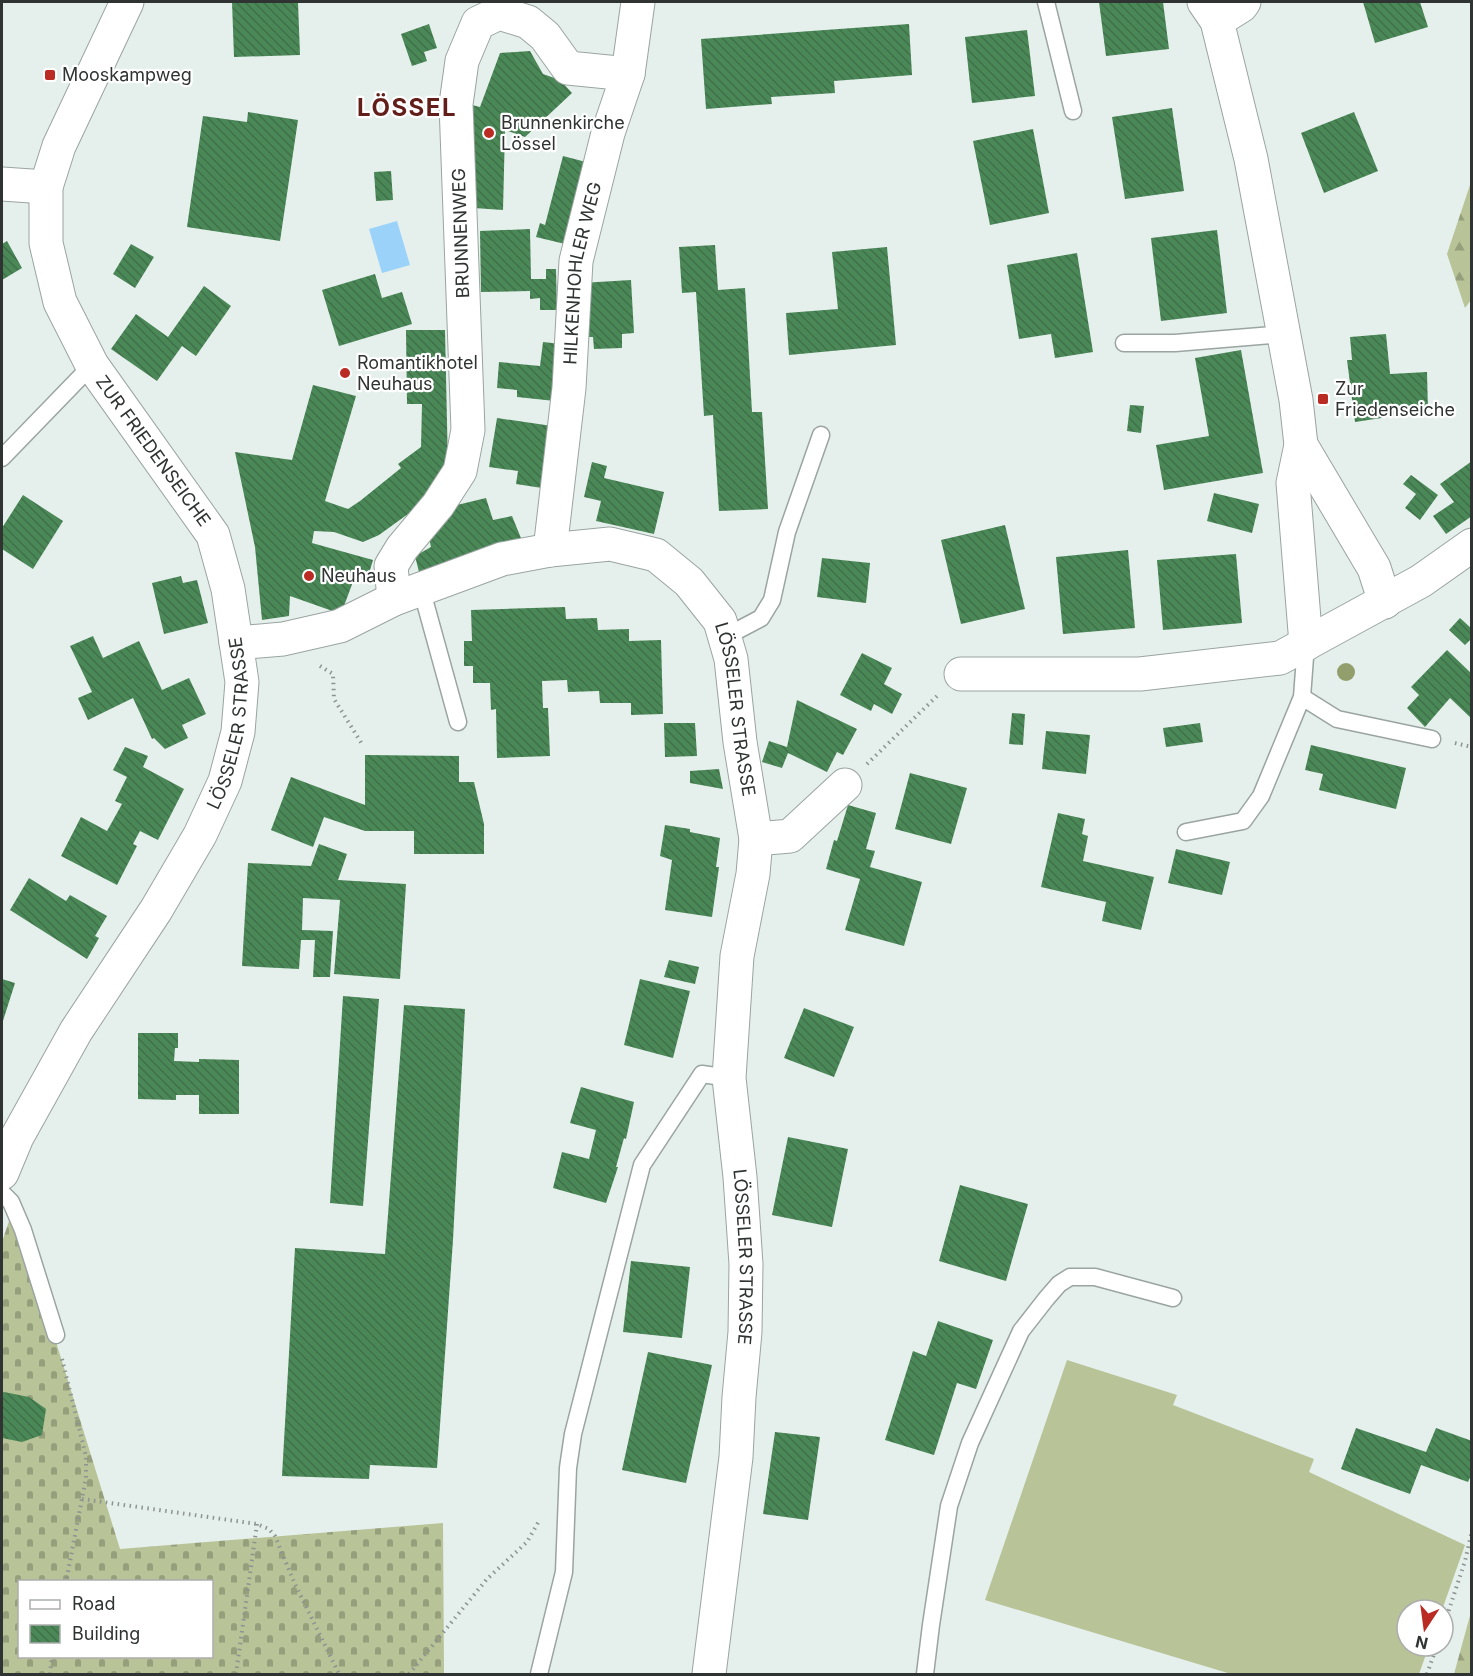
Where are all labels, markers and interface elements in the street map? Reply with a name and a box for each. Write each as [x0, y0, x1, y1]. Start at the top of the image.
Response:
place label: Mooskampweg [62, 64, 192, 85]
marker: Mooskampweg [43, 68, 57, 82]
district label: LÖSSEL [357, 93, 457, 122]
place label: Brunnenkirche Lössel [501, 112, 625, 154]
marker: Brunnenkirche Lössel [482, 126, 496, 140]
street label: BRUNNENWEG [448, 168, 473, 298]
street label: HILKENHOHLER WEG [559, 179, 605, 365]
place label: Romantikhotel Neuhaus [357, 352, 478, 394]
marker: Romantikhotel Neuhaus [338, 366, 352, 380]
street label: ZUR FRIEDENSEICHE [92, 371, 215, 530]
place label: Zur Friedenseiche [1335, 378, 1455, 420]
marker: Zur Friedenseiche [1316, 392, 1330, 406]
place label: Neuhaus [321, 565, 397, 586]
marker: Neuhaus [302, 569, 316, 583]
street label: LÖSSELER STRASSE [711, 620, 760, 798]
street label: LÖSSELER STRASSE [202, 636, 252, 812]
street label: LÖSSELER STRASSE [729, 1168, 757, 1346]
legend [18, 1580, 213, 1658]
text: Road [72, 1593, 115, 1614]
north arrow [1395, 1598, 1455, 1658]
text: Building [72, 1623, 140, 1644]
text: N [1413, 1631, 1430, 1654]

